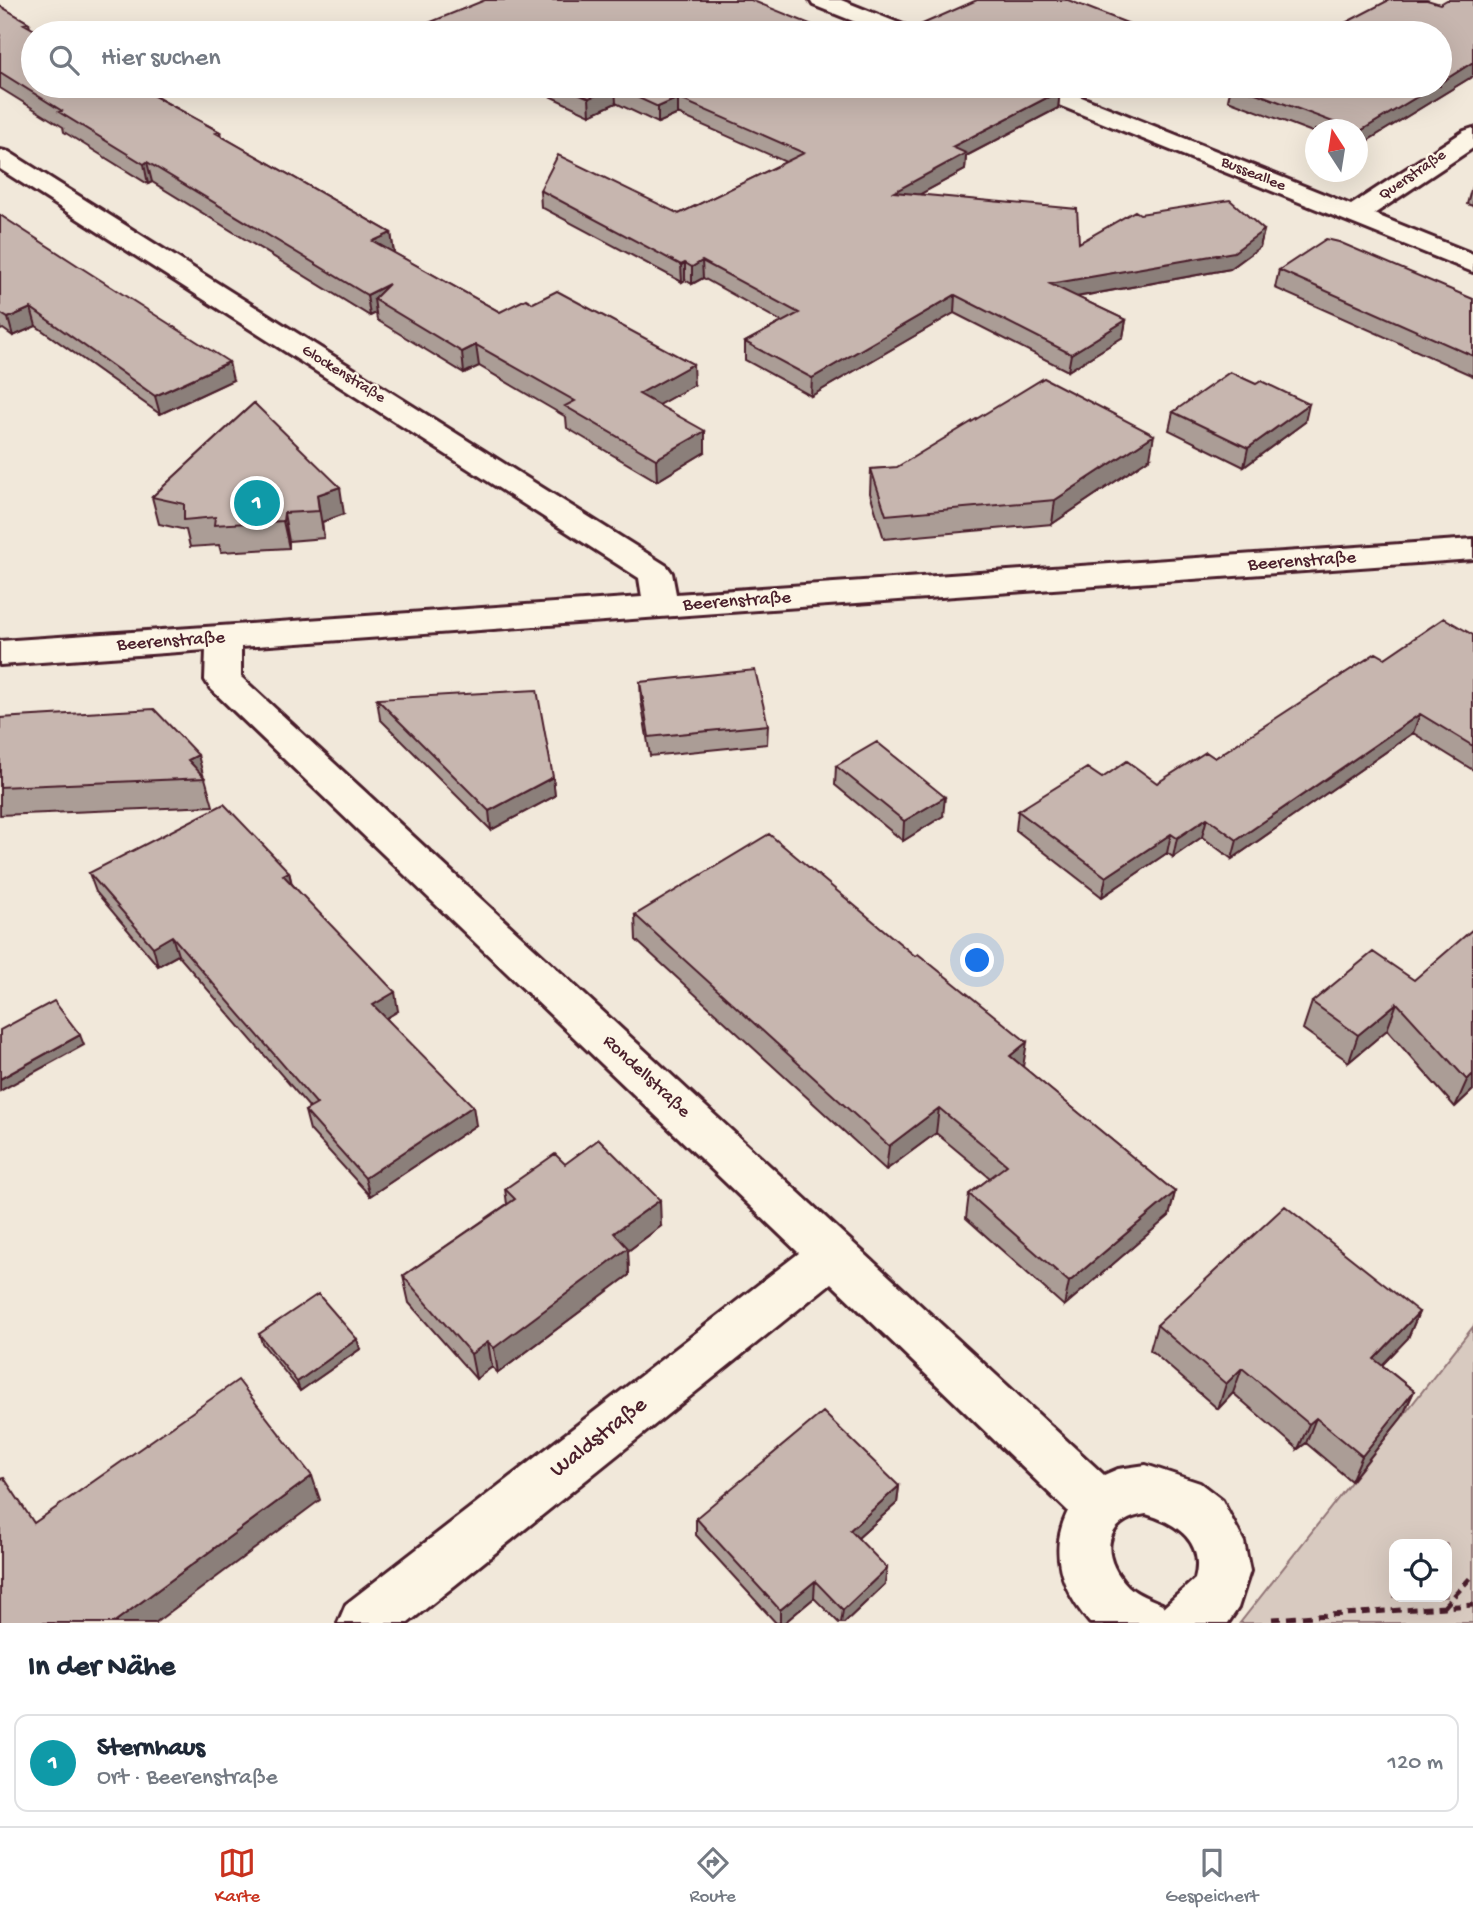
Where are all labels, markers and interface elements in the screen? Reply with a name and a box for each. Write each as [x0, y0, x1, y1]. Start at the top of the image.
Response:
search box [21, 21, 1452, 98]
icon: search [45, 41, 83, 79]
text: Hier suchen [101, 44, 221, 75]
north arrow [1305, 119, 1368, 182]
street label: Querstraße [1376, 146, 1451, 205]
street label: Busseallee [1217, 153, 1289, 197]
street label: Glockenstraße [298, 342, 389, 409]
pin: 1 [234, 477, 280, 529]
street label: Beerenstraße [1246, 547, 1357, 577]
street label: Beerenstraße [681, 587, 792, 617]
street label: Beerenstraße [115, 627, 226, 657]
your location [960, 943, 994, 977]
street label: Rondellstraße [597, 1031, 695, 1124]
street label: Waldstraße [545, 1391, 654, 1484]
map controls [1389, 1539, 1452, 1602]
button: locate [1389, 1539, 1452, 1602]
text: In der Nähe [28, 1651, 175, 1686]
text: Sternhaus [97, 1734, 205, 1765]
text: 1 [48, 1750, 58, 1777]
text: 120 m [1388, 1750, 1443, 1777]
text: Ort · Beerenstraße [97, 1765, 278, 1792]
tab: Karte [215, 1844, 260, 1909]
tab: Route [689, 1844, 736, 1909]
tab: Gespeichert [1165, 1844, 1258, 1909]

